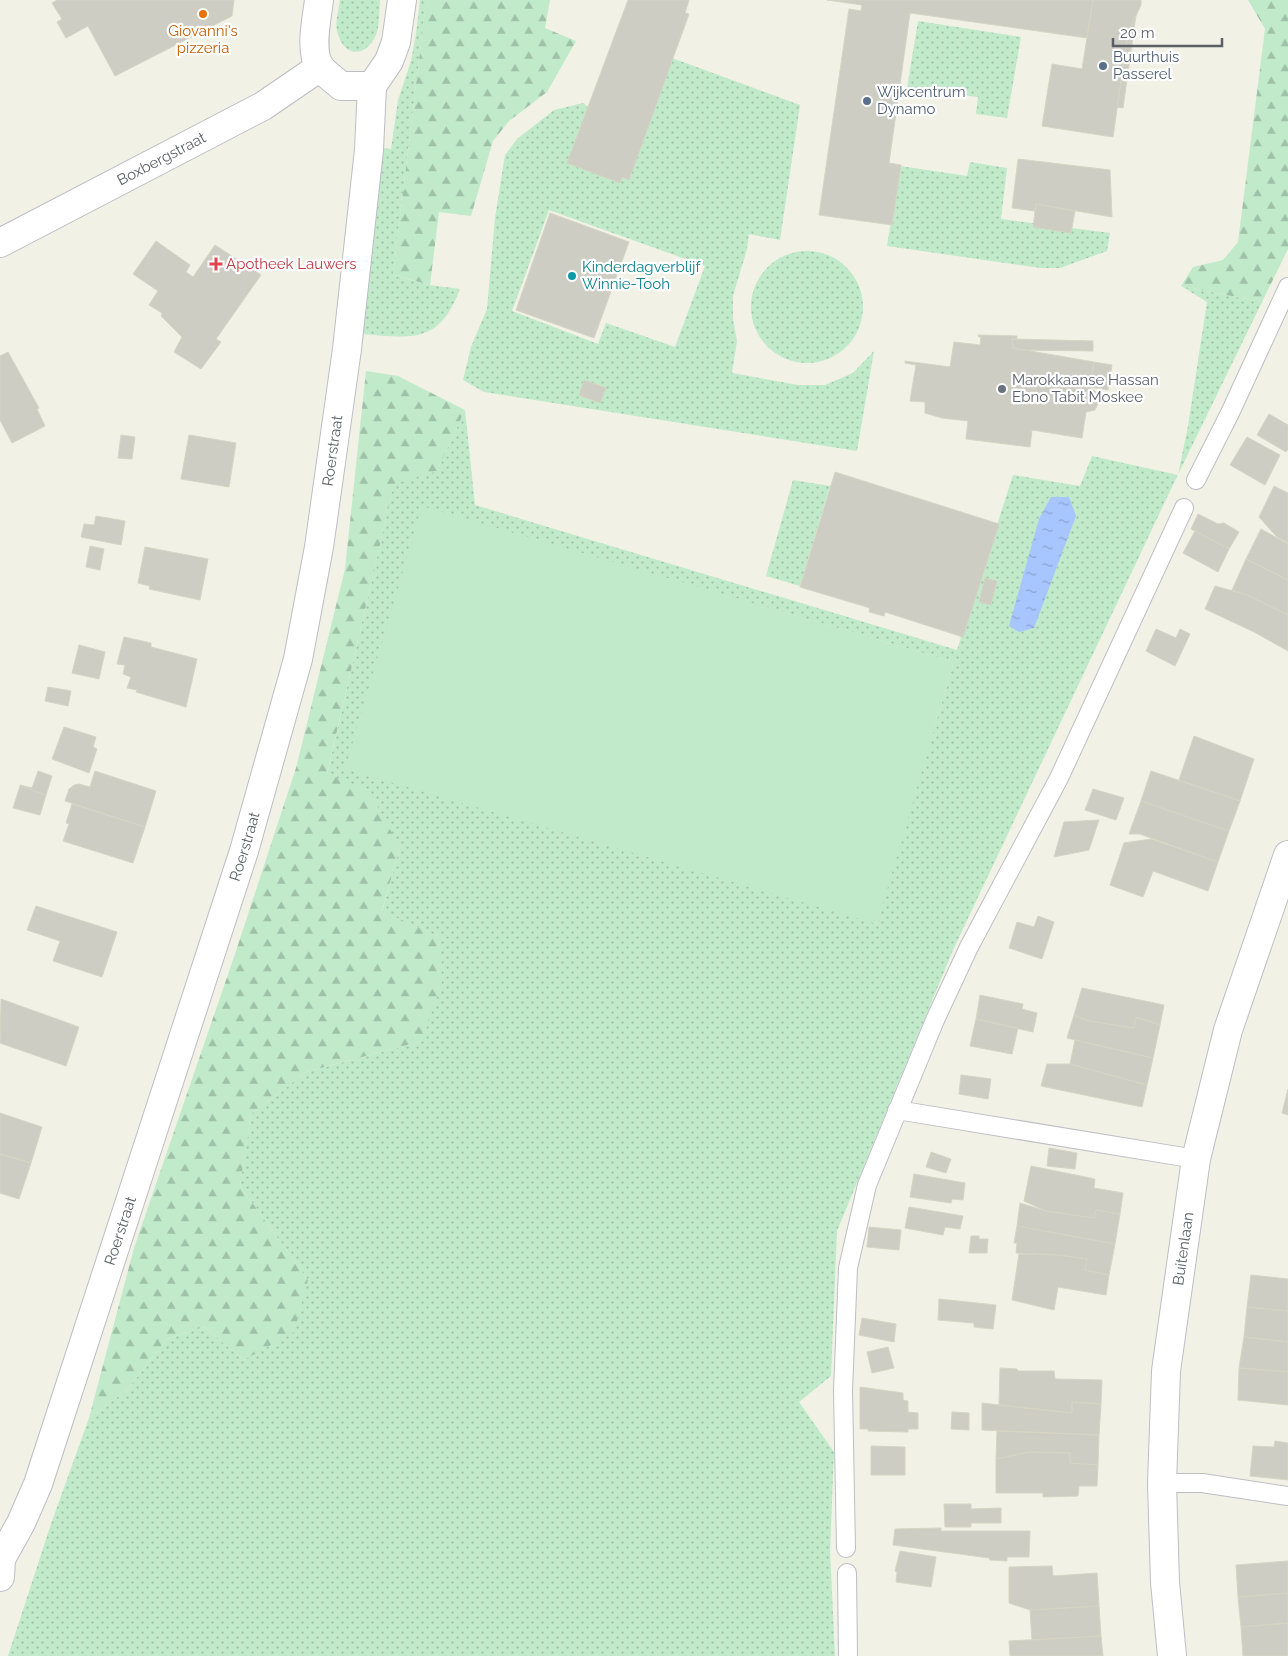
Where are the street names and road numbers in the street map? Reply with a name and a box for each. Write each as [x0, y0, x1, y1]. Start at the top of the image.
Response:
street label: Boxbergstraat [114, 128, 209, 189]
street label: Roerstraat [319, 414, 347, 487]
street label: Roerstraat [226, 810, 264, 883]
street label: Roerstraat [101, 1194, 140, 1268]
street label: Buitenlaan [1169, 1211, 1197, 1287]

